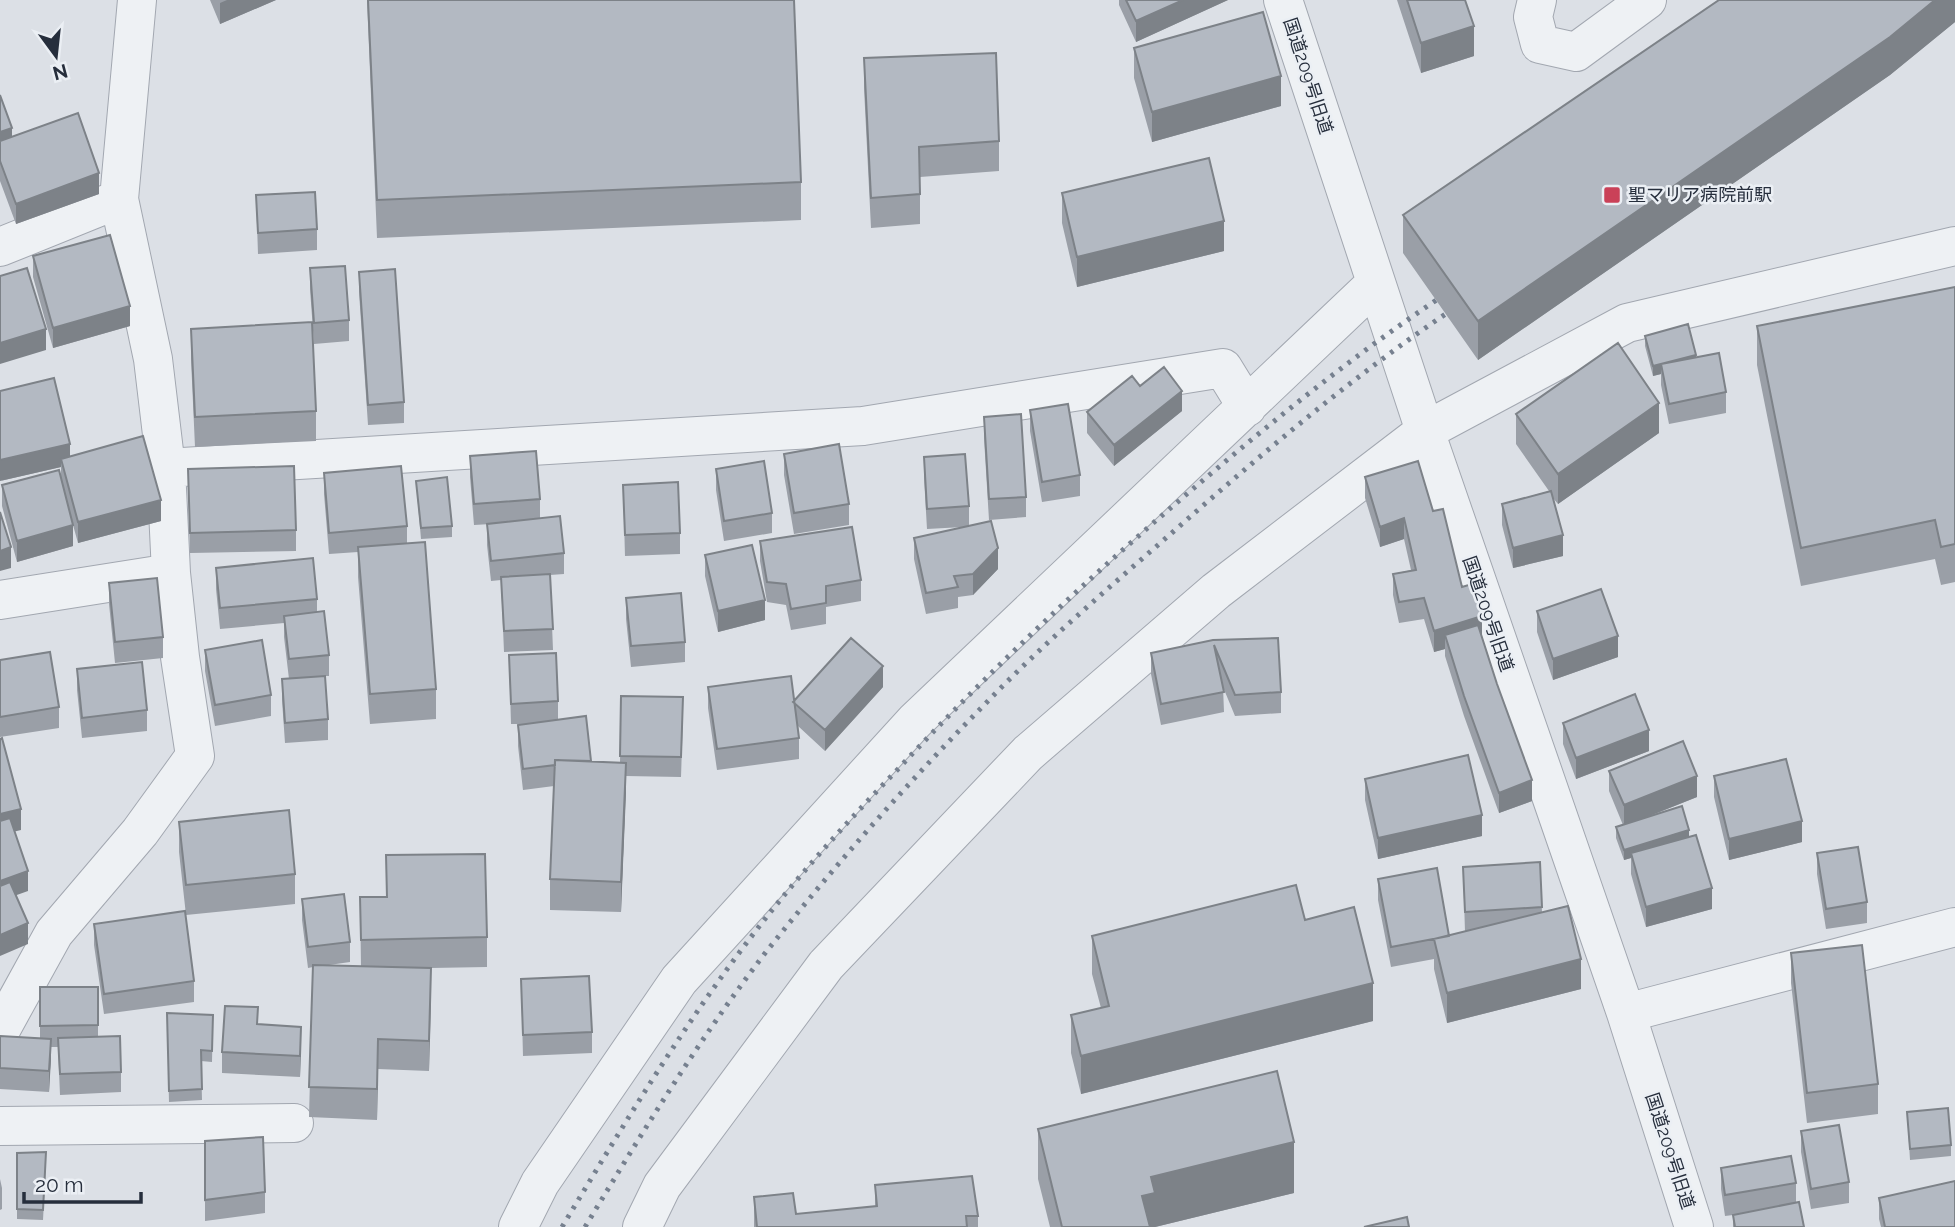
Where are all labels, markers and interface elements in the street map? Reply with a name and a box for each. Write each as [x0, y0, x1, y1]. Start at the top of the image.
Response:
street label: 国道209号旧道 [1280, 15, 1337, 137]
north arrow [21, 21, 91, 91]
text: N [51, 60, 70, 85]
place label: 聖マリア病院前駅 [1628, 184, 1772, 205]
marker: 聖マリア病院前駅 [1602, 185, 1622, 205]
street label: 国道209号旧道 [1459, 553, 1518, 674]
street label: 国道209号旧道 [1642, 1090, 1699, 1212]
scale bar [24, 1160, 142, 1204]
text: 20 m [35, 1172, 83, 1197]

